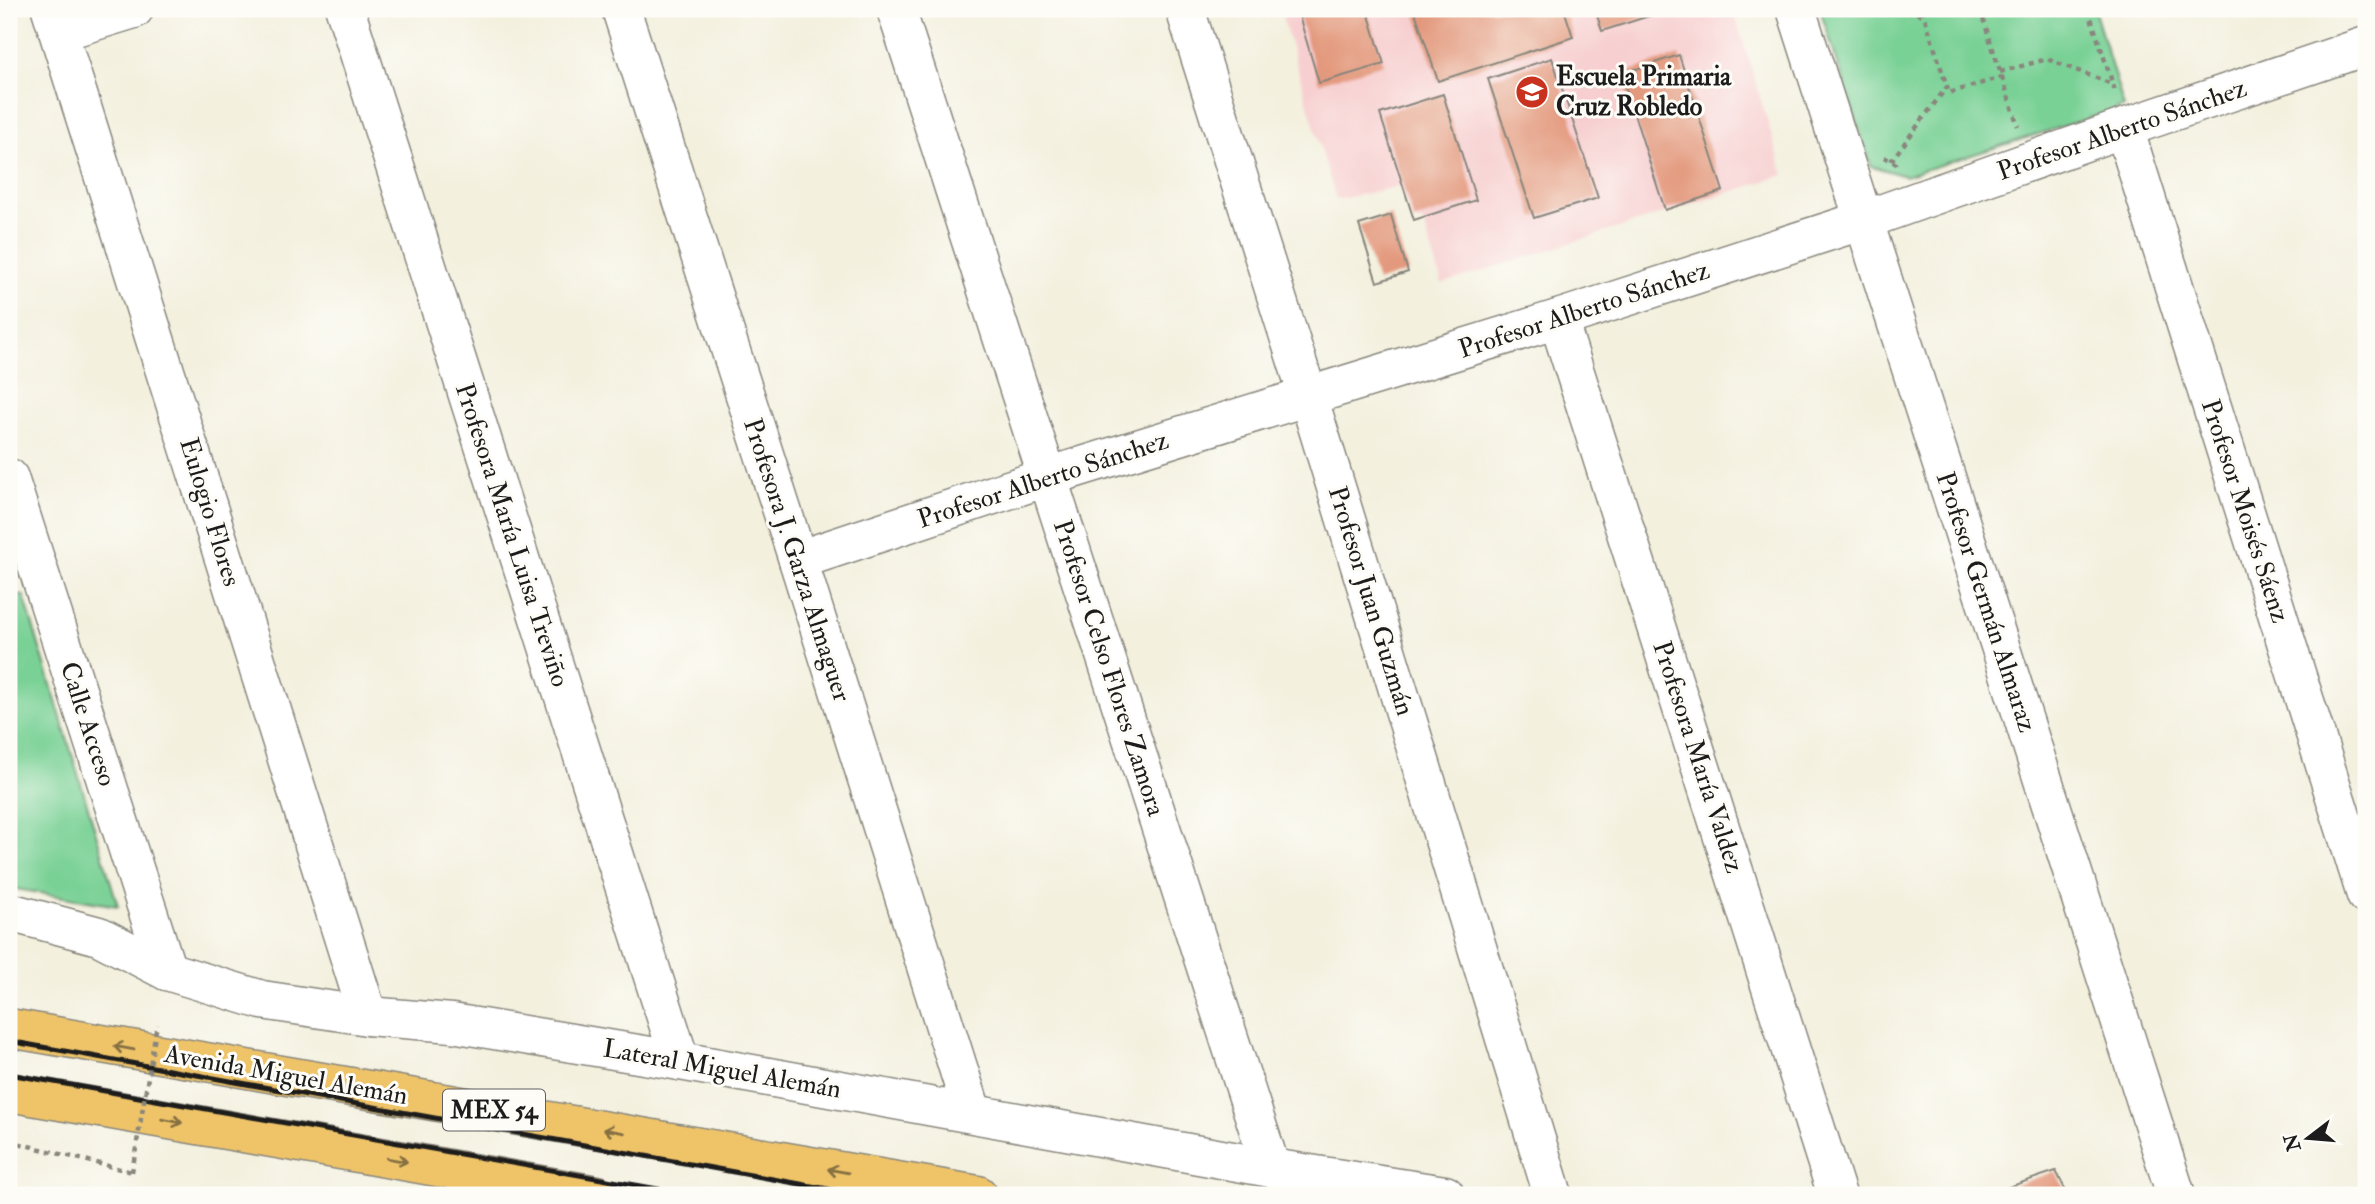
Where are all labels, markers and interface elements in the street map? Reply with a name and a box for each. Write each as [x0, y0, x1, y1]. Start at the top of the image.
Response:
place label: Escuela Primaria Cruz Robledo [1556, 61, 1732, 123]
street label: Profesor Alberto Sánchez [1993, 72, 2251, 188]
school or university icon: Escuela Primaria Cruz Robledo [1513, 73, 1551, 111]
street label: Profesor Alberto Sánchez [1455, 254, 1714, 366]
street label: Profesora María Luisa Treviño [448, 379, 576, 691]
street label: Profesor Moisés Sáenz [2194, 395, 2296, 627]
street label: Profesora J. Garza Almaguer [736, 414, 858, 706]
street label: Profesor Alberto Sánchez [914, 424, 1173, 536]
street label: Eulogio Flores [172, 434, 248, 590]
street label: Profesor Germán Almaraz [1929, 468, 2043, 737]
street label: Profesor Juan Guzmán [1321, 483, 1421, 719]
street label: Profesor Celso Flores Zamora [1046, 516, 1172, 821]
street label: Profesora María Valdez [1645, 637, 1751, 877]
street label: Calle Acceso [53, 658, 123, 790]
street label: Lateral Miguel Alemán [600, 1032, 844, 1106]
street label: Avenida Miguel Alemán [161, 1038, 410, 1112]
one-way arrow [113, 1041, 136, 1054]
road number: MEX 54 [443, 1090, 545, 1130]
north arrow [2274, 1102, 2344, 1172]
one-way arrow [161, 1114, 183, 1128]
one-way arrow [603, 1124, 626, 1138]
text: N [2278, 1130, 2307, 1155]
one-way arrow [385, 1154, 407, 1167]
one-way arrow [827, 1164, 850, 1177]

